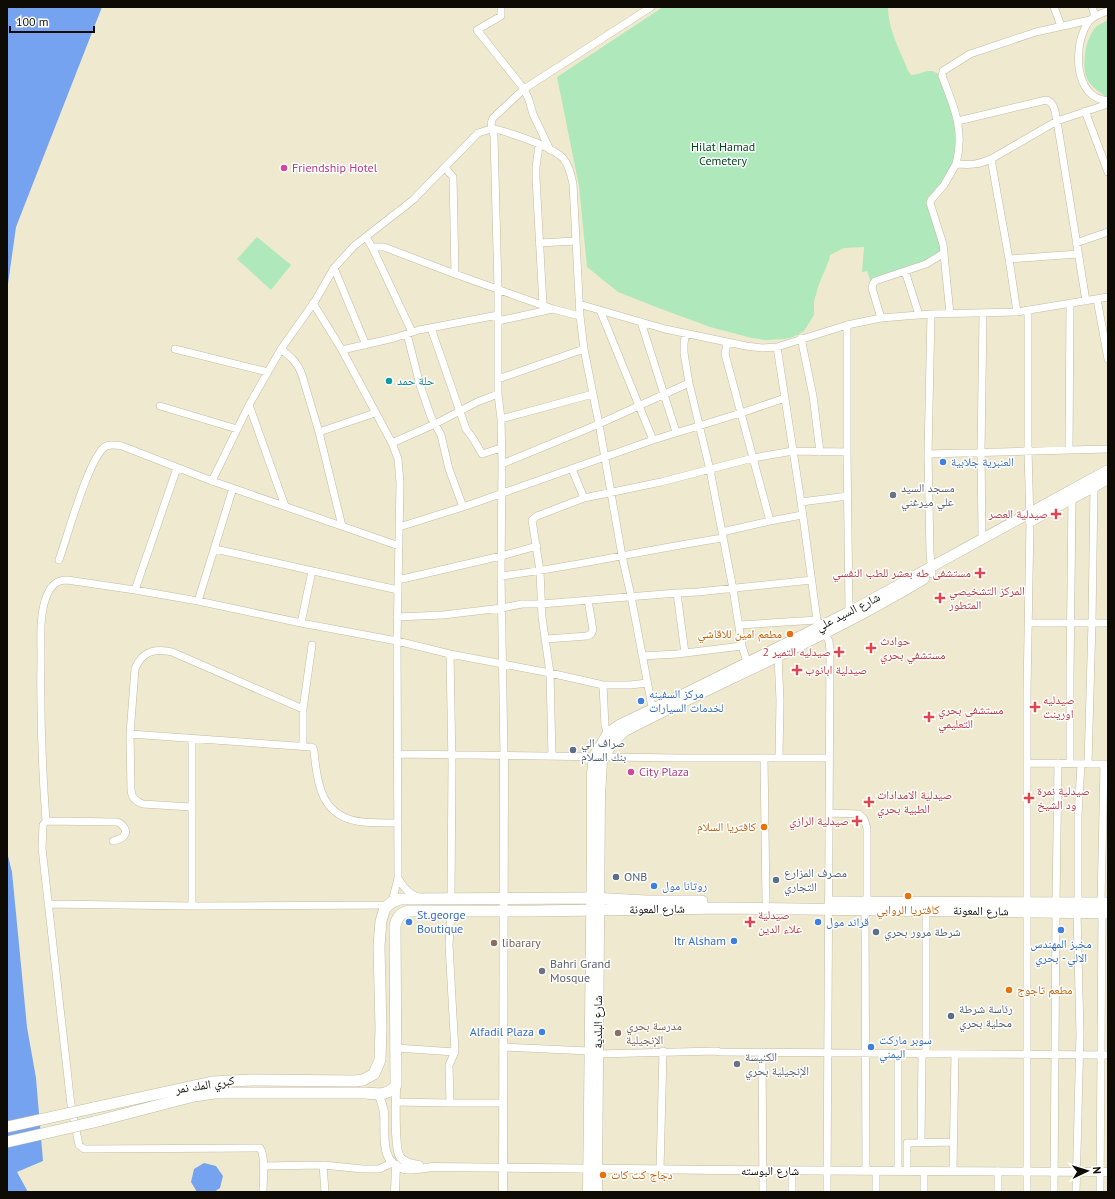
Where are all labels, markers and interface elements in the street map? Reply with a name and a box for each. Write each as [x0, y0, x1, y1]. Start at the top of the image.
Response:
scale bar [10, 8, 94, 34]
text: 100 m [16, 14, 49, 29]
park label: Hilat Hamad Cemetery [691, 139, 755, 168]
place label: Friendship Hotel [292, 160, 378, 175]
marker: Friendship Hotel [279, 163, 289, 173]
place label: حلة حمد [397, 373, 435, 388]
marker: حلة حمد [384, 376, 394, 386]
place label: العنبرية جلابية [951, 454, 1014, 469]
marker: العنبرية جلابية [938, 457, 948, 467]
place label: مسجد السيد علي ميرغني [901, 480, 955, 512]
marker: مسجد السيد علي ميرغني [888, 490, 898, 500]
place label: صيدلية العصر [988, 506, 1048, 521]
marker: صيدلية العصر [1051, 509, 1061, 519]
place label: مستشفى طه بعشر للطب النفسي [833, 565, 971, 583]
marker: مستشفى طه بعشر للطب النفسي [974, 567, 986, 579]
place label: المركز التشخيصي المتطور [948, 583, 1025, 612]
street label: شارع السيد علي [813, 589, 884, 637]
marker: المركز التشخيصي المتطور [934, 592, 946, 604]
place label: مطعم امين للاقاشي [698, 626, 782, 644]
marker: مطعم امين للاقاشي [785, 629, 795, 639]
place label: حوادث مستشفي بحري [880, 633, 945, 665]
marker: حوادث مستشفي بحري [865, 642, 877, 654]
place label: صيدليه التمير 2 [762, 644, 831, 659]
marker: صيدليه التمير 2 [834, 647, 844, 657]
place label: صيدلية ابانوب [805, 662, 867, 677]
marker: صيدلية ابانوب [792, 665, 802, 675]
place label: مركز السفينه لخدمات السيارات [649, 686, 724, 715]
place label: صيدليه اورينت [1043, 692, 1075, 721]
marker: مركز السفينه لخدمات السيارات [636, 696, 646, 706]
place label: مستشفى بحري التعليمي [938, 702, 1003, 734]
marker: صيدليه اورينت [1030, 702, 1040, 712]
marker: مستشفى بحري التعليمي [923, 711, 935, 723]
place label: صراف الي بنك السلام [581, 735, 626, 765]
marker: صراف الي بنك السلام [568, 745, 578, 755]
place label: City Plaza [639, 764, 689, 779]
marker: City Plaza [626, 767, 636, 777]
place label: صيدلية نمرة ود الشيخ [1037, 783, 1090, 812]
place label: صيدلية الامدادات الطبية بحري [877, 787, 952, 819]
marker: صيدلية نمرة ود الشيخ [1024, 793, 1034, 803]
marker: صيدلية الامدادات الطبية بحري [864, 797, 874, 807]
place label: صيدلية الرازي [789, 813, 849, 831]
marker: صيدلية الرازي [852, 816, 862, 826]
place label: كافتريا السلام [697, 819, 756, 835]
marker: كافتريا السلام [759, 822, 769, 832]
place label: مصرف المزارع التجاري [784, 865, 847, 897]
place label: ONB [624, 869, 647, 884]
marker: ONB [611, 872, 621, 882]
marker: مصرف المزارع التجاري [771, 875, 781, 885]
place label: روتانا مول [662, 878, 708, 893]
marker: روتانا مول [649, 881, 659, 891]
marker: كافتريا الروابي [903, 891, 913, 901]
street label: شارع المعونة [629, 901, 685, 917]
place label: كافتريا الروابي [877, 902, 939, 920]
street label: شارع المعونة [953, 903, 1009, 919]
place label: St.george Boutique [417, 907, 466, 936]
place label: صيدلية علاء الدين [758, 907, 802, 936]
place label: قراند مول [826, 914, 869, 929]
marker: St.george Boutique [404, 917, 414, 927]
marker: صيدلية علاء الدين [745, 917, 755, 927]
marker: قراند مول [813, 917, 823, 927]
place label: شرطة مرور بحري [884, 924, 961, 942]
marker: مخبز المهندس الالي - بحري [1056, 925, 1066, 935]
marker: شرطة مرور بحري [871, 927, 881, 937]
place label: Itr Alsham [674, 933, 726, 948]
place label: libarary [502, 935, 541, 950]
marker: Itr Alsham [729, 936, 739, 946]
place label: مخبز المهندس الالي - بحري [1030, 936, 1092, 968]
marker: libarary [489, 938, 499, 948]
place label: Bahri Grand Mosque [550, 956, 610, 985]
marker: Bahri Grand Mosque [537, 966, 547, 976]
place label: مطعم تاجوج [1017, 982, 1073, 998]
marker: مطعم تاجوج [1004, 985, 1014, 995]
street label: شارع البلدية [590, 995, 606, 1049]
place label: رئاسة شرطة محلية بحري [959, 1001, 1013, 1033]
marker: رئاسة شرطة محلية بحري [946, 1011, 956, 1021]
place label: مدرسة بحري الإنجيلية [626, 1018, 682, 1047]
place label: Alfadil Plaza [470, 1024, 534, 1039]
marker: Alfadil Plaza [537, 1027, 547, 1037]
marker: مدرسة بحري الإنجيلية [613, 1028, 623, 1038]
place label: سوبر ماركت اليمني [879, 1032, 932, 1064]
marker: سوبر ماركت اليمني [866, 1042, 876, 1052]
place label: الكنيسة الإنجيلية بحري [745, 1049, 809, 1081]
marker: الكنيسة الإنجيلية بحري [732, 1059, 742, 1069]
street label: كبري المك نمر [173, 1072, 236, 1100]
north arrow [1067, 1151, 1107, 1191]
street label: شارع البوسته [741, 1163, 799, 1179]
text: N [1090, 1166, 1104, 1174]
place label: دجاج كت كات [611, 1167, 673, 1182]
marker: دجاج كت كات [598, 1170, 608, 1180]

